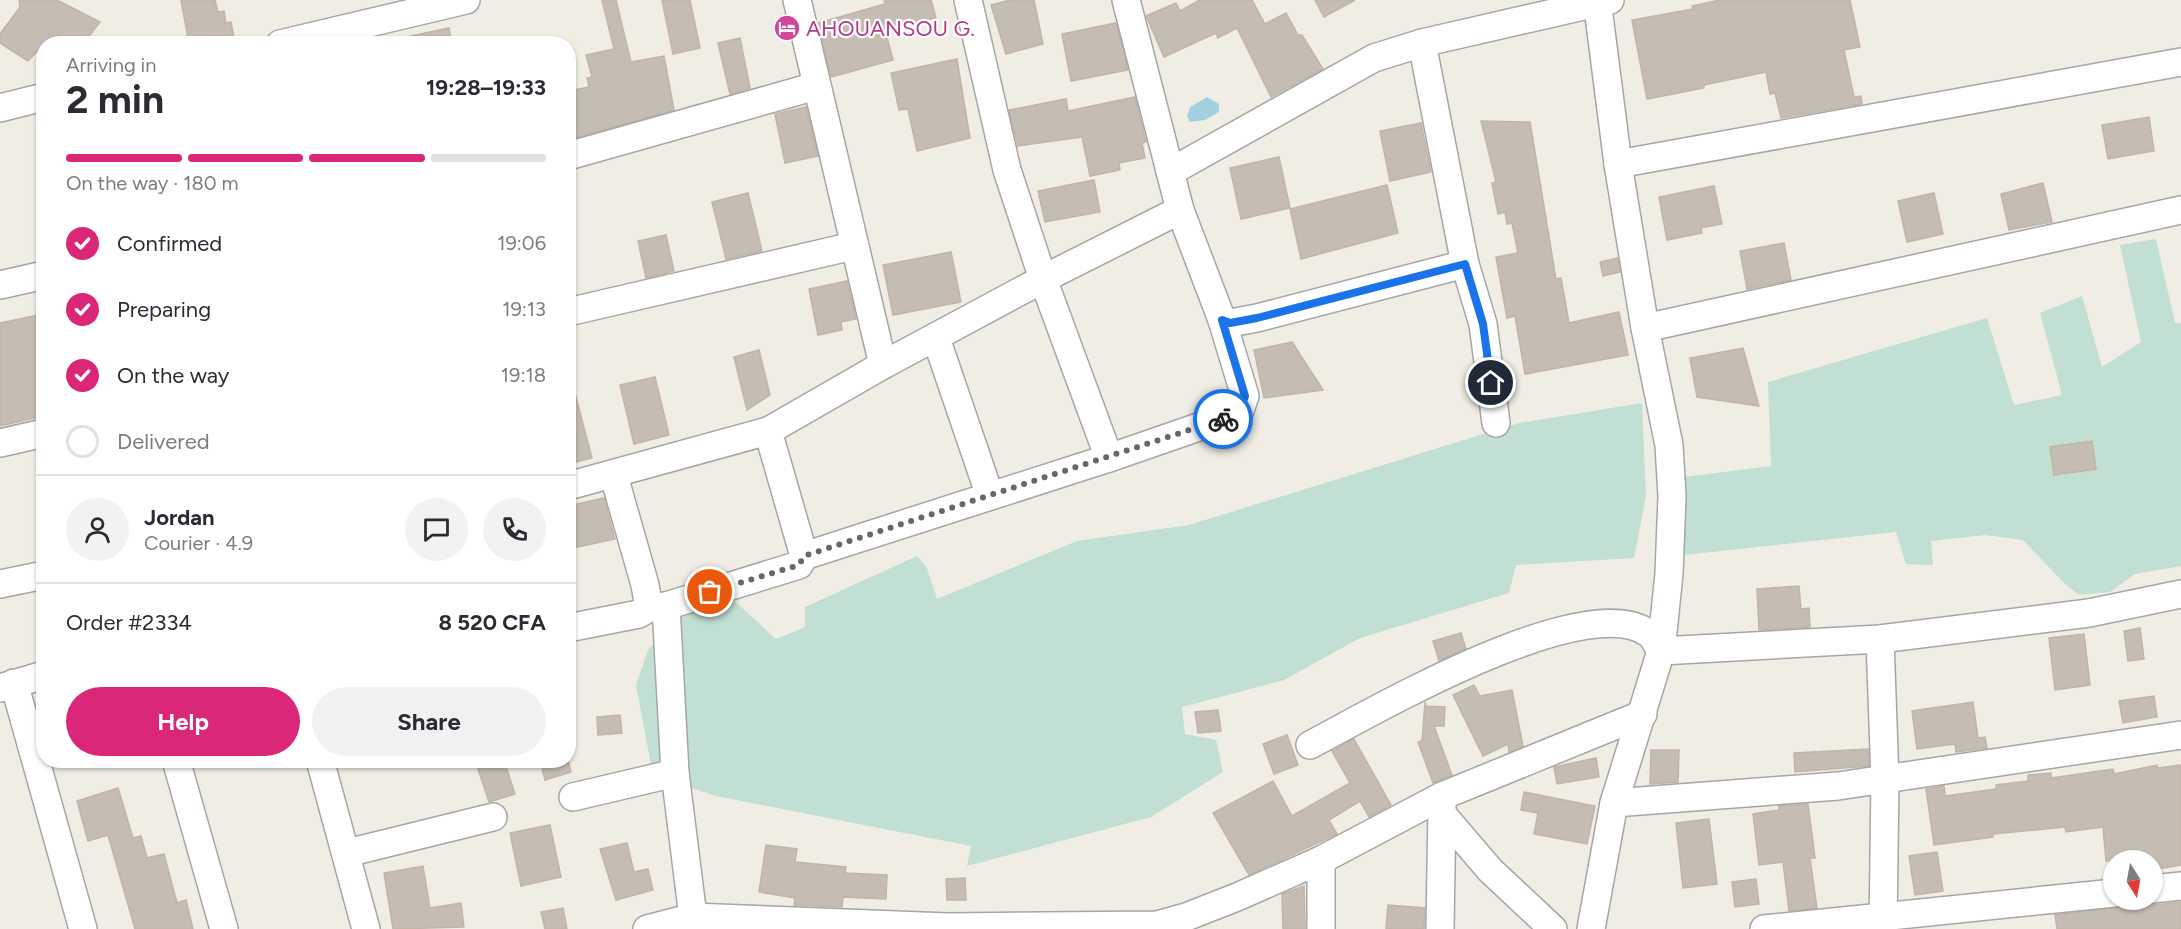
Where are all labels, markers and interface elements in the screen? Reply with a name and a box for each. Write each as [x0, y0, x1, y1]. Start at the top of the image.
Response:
hotel icon: AHOUANSOU G. [772, 13, 802, 43]
place label: AHOUANSOU G. [806, 15, 975, 42]
text: Arriving in [66, 53, 156, 77]
text: 19:28–19:33 [426, 74, 546, 101]
text: 2 min [66, 76, 164, 123]
text: On the way · 180 m [66, 171, 239, 195]
icon: check [66, 227, 99, 260]
text: Confirmed [117, 230, 222, 257]
text: 19:06 [497, 231, 546, 255]
icon: check [66, 293, 99, 326]
text: Preparing [117, 296, 211, 323]
text: 19:13 [502, 297, 546, 321]
pin [1465, 357, 1516, 408]
icon: check [66, 359, 99, 392]
text: On the way [117, 362, 229, 389]
text: 19:18 [501, 363, 546, 387]
icon: home [1474, 366, 1507, 399]
courier [1193, 389, 1253, 449]
icon: bike [1207, 403, 1240, 436]
text: Delivered [117, 428, 210, 455]
button: person [66, 498, 129, 561]
button: chat [405, 498, 468, 561]
button: phone [483, 498, 546, 561]
text: Jordan [144, 504, 215, 531]
text: Courier · 4.9 [144, 531, 253, 555]
pin [684, 566, 735, 617]
icon: bag [693, 575, 726, 608]
text: Order #2334 [66, 609, 192, 636]
text: 8 520 CFA [438, 609, 546, 636]
button: Help [66, 687, 300, 756]
button: Share [312, 687, 546, 756]
north arrow [2103, 850, 2163, 910]
map controls [2103, 850, 2163, 910]

